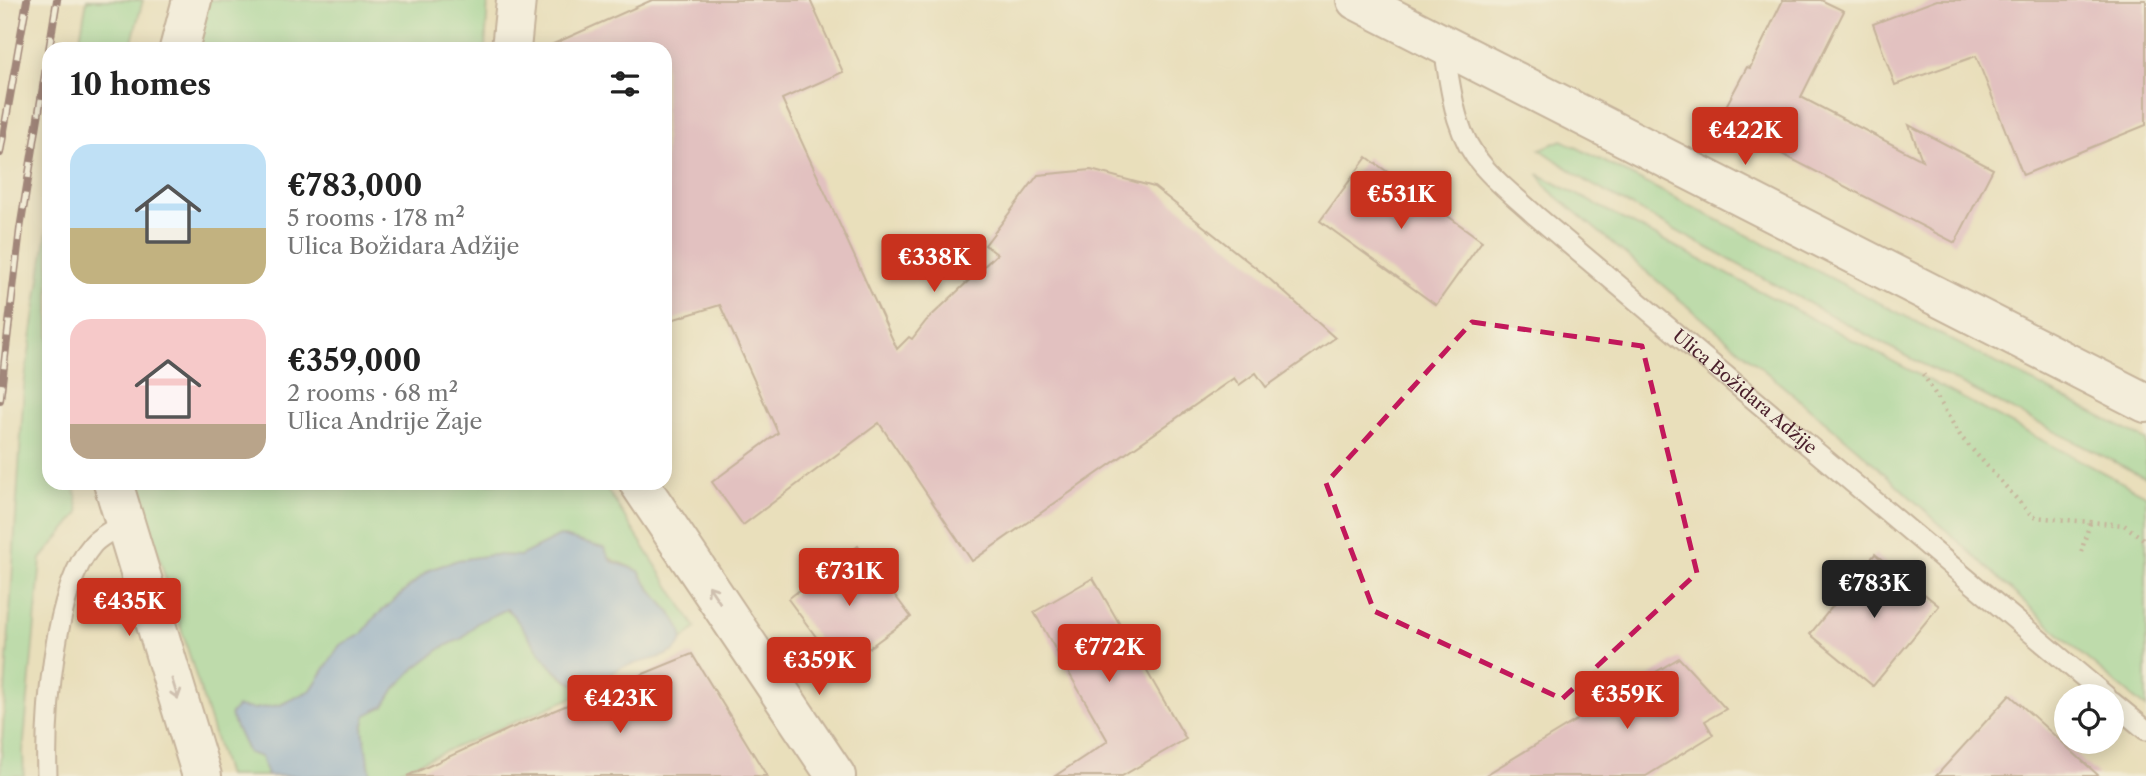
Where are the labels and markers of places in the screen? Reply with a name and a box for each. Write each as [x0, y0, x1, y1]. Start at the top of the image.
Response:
pin: €422K [1696, 108, 1794, 167]
pin: €531K [1352, 172, 1450, 231]
pin: €338K [885, 234, 983, 294]
pin: €731K [800, 548, 898, 608]
pin: €783K [1825, 560, 1923, 620]
pin: €435K [80, 578, 178, 638]
pin: €772K [1060, 624, 1158, 684]
pin: €359K [770, 638, 868, 697]
pin: €359K [1578, 672, 1676, 731]
pin: €423K [571, 676, 669, 735]

